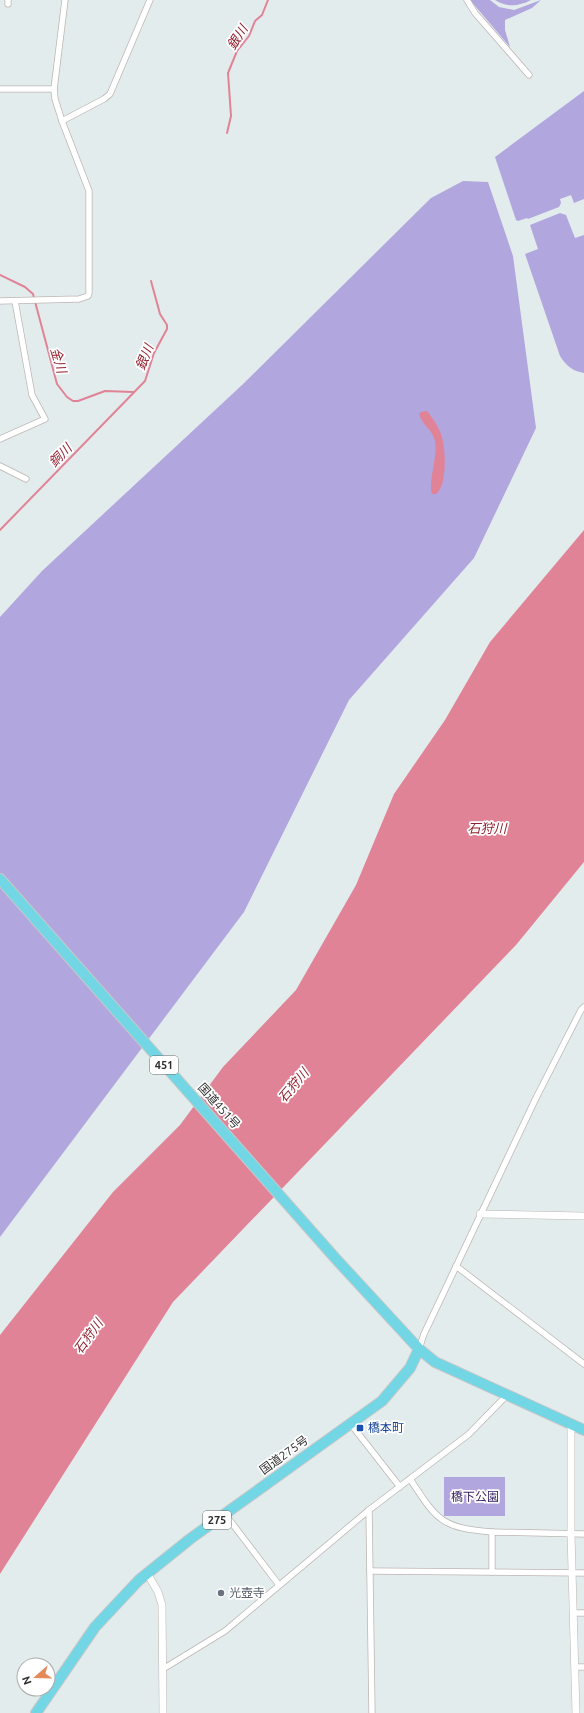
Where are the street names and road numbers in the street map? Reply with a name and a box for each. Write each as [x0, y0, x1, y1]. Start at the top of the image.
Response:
road number: 451 [150, 1056, 178, 1074]
street label: 国道451号 [196, 1080, 243, 1131]
street label: 国道275号 [257, 1433, 310, 1476]
road number: 275 [203, 1511, 231, 1529]

